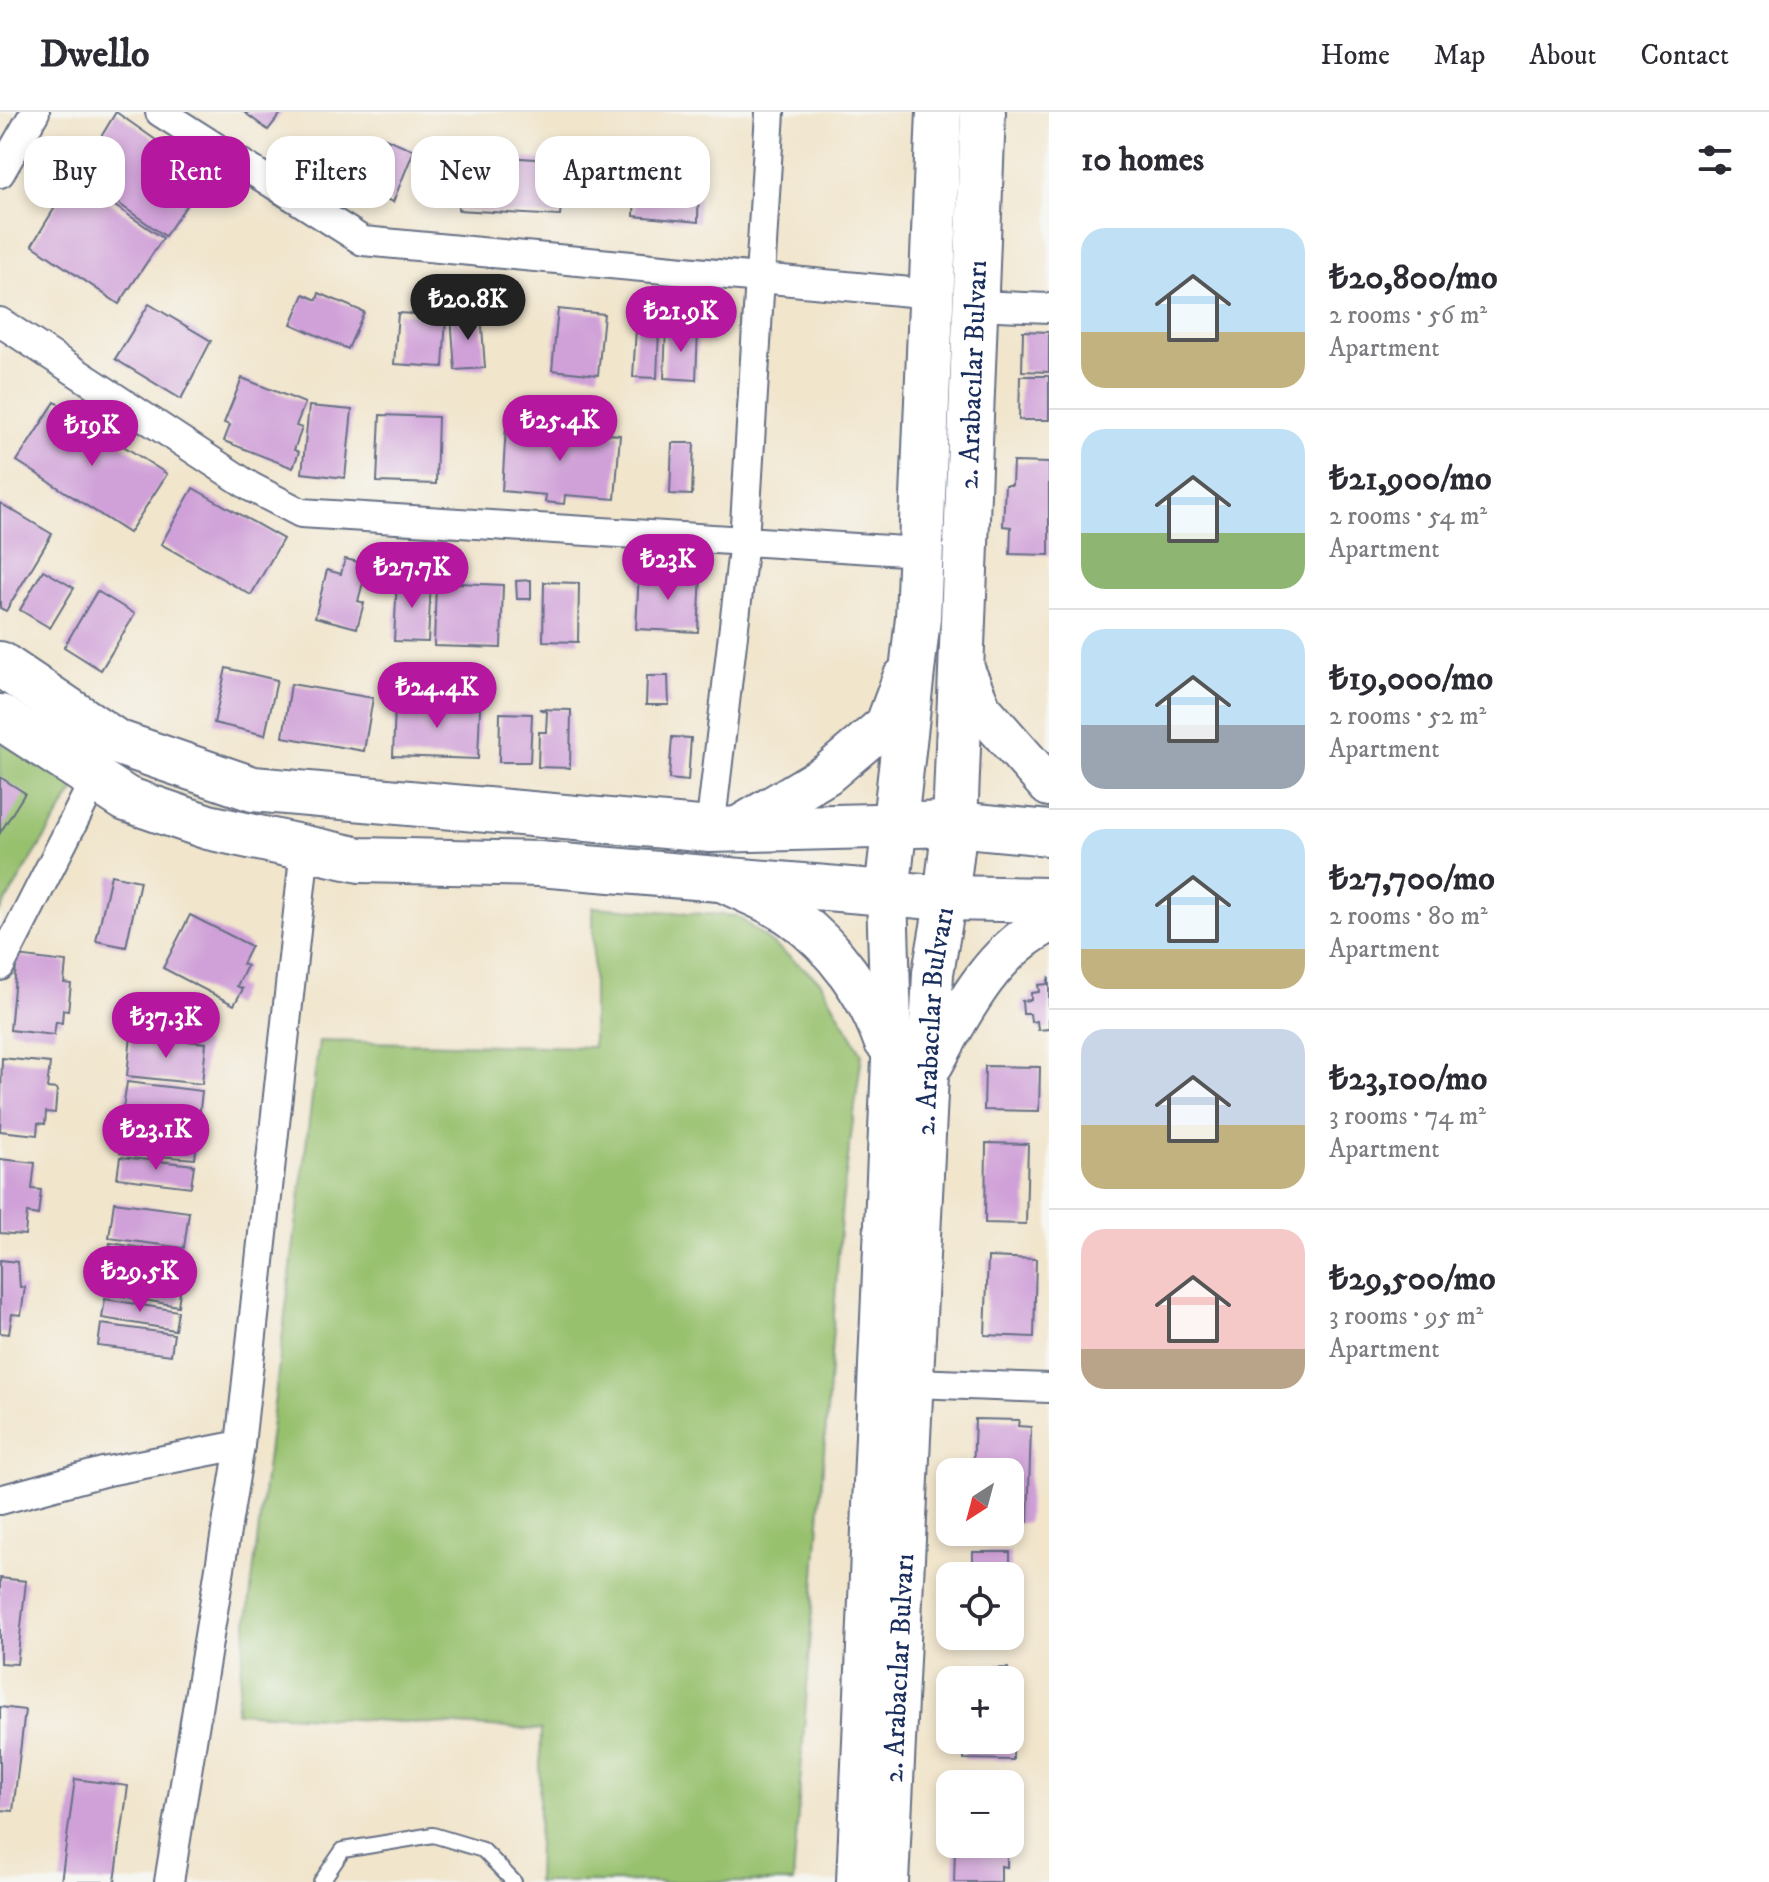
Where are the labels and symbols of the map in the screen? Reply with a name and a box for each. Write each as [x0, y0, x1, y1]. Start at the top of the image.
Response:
street label: 2. Arabacılar Bulvarı [951, 260, 995, 490]
pin: ₺20.8K [403, 274, 533, 342]
pin: ₺21.9K [616, 286, 746, 354]
pin: ₺25.4K [495, 395, 625, 463]
pin: ₺19K [45, 400, 139, 468]
pin: ₺23K [621, 534, 715, 602]
pin: ₺27.7K [347, 542, 477, 610]
pin: ₺24.4K [372, 662, 502, 730]
street label: 2. Arabacılar Bulvarı [907, 904, 962, 1136]
pin: ₺37.3K [101, 992, 231, 1060]
pin: ₺23.1K [91, 1104, 221, 1172]
pin: ₺29.5K [75, 1246, 205, 1314]
north arrow [936, 1458, 1024, 1546]
street label: 2. Arabacılar Bulvarı [875, 1553, 922, 1784]

